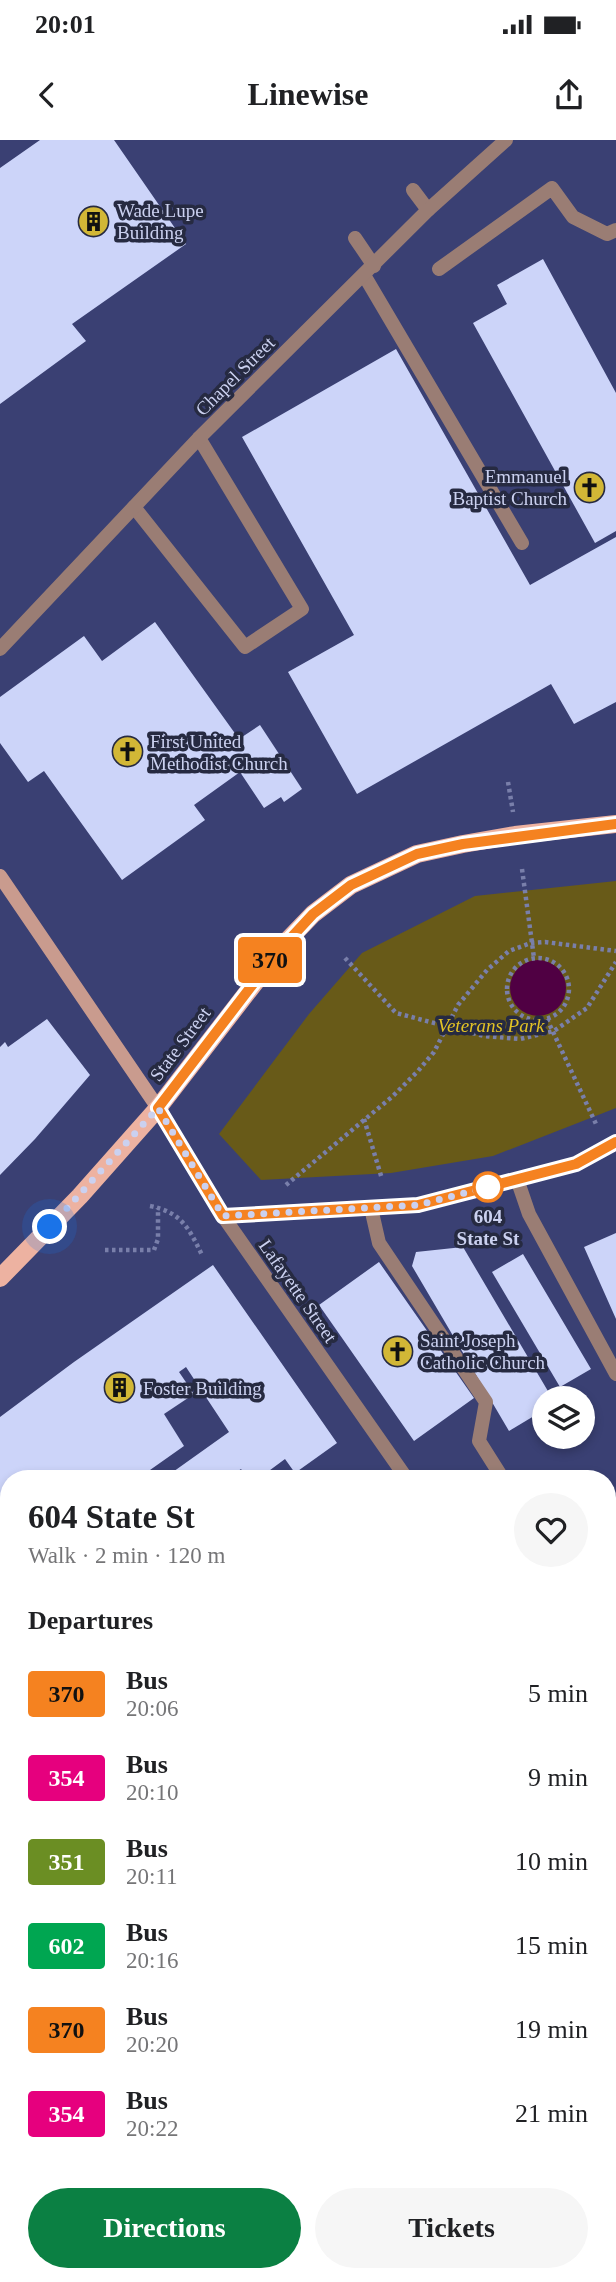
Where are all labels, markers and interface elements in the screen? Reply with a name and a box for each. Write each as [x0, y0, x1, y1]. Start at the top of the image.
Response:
text: 20:01 [35, 10, 96, 39]
icon: back [28, 76, 66, 114]
text: Linewise [248, 76, 368, 112]
icon: share [550, 76, 588, 114]
place label: Wade Lupe Building [117, 200, 204, 243]
building icon: Wade Lupe Building [77, 204, 111, 238]
street label: Chapel Street [191, 332, 279, 420]
place label: Emmanuel Baptist Church [452, 466, 567, 509]
church icon: Emmanuel Baptist Church [573, 470, 607, 504]
place label: First United Methodist Church [150, 731, 288, 774]
church icon: First United Methodist Church [110, 735, 144, 769]
line badge: 370 [230, 937, 310, 983]
text: 370 [252, 947, 288, 973]
street label: State Street [145, 1002, 215, 1085]
park label: Veterans Park [437, 1015, 545, 1036]
marker: 604 State St [473, 1172, 503, 1202]
place label: 604 State St [457, 1206, 520, 1249]
your location [32, 1209, 67, 1244]
street label: Lafayette Street [255, 1236, 342, 1347]
place label: Saint Joseph Catholic Church [420, 1330, 546, 1373]
church icon: Saint Joseph Catholic Church [380, 1334, 414, 1368]
building icon: Foster Building [103, 1371, 137, 1405]
place label: Foster Building [143, 1378, 262, 1399]
map controls [532, 1386, 595, 1449]
button: layers [532, 1386, 595, 1449]
button: heart [514, 1493, 588, 1567]
text: 604 State St [28, 1499, 195, 1535]
text: Walk · 2 min · 120 m [28, 1543, 225, 1568]
text: Departures [28, 1606, 153, 1635]
text: Bus [126, 1666, 168, 1695]
text: 5 min [528, 1679, 588, 1708]
text: 370 [49, 1681, 85, 1707]
text: 20:06 [126, 1696, 178, 1721]
text: Bus [126, 1750, 168, 1779]
text: 9 min [528, 1763, 588, 1792]
text: 354 [49, 1765, 85, 1791]
text: 20:10 [126, 1780, 178, 1805]
text: Bus [126, 1834, 168, 1863]
text: 10 min [515, 1847, 588, 1876]
text: 351 [49, 1849, 85, 1875]
text: 20:11 [126, 1864, 178, 1889]
text: Bus [126, 1918, 168, 1947]
text: 15 min [515, 1931, 588, 1960]
text: 602 [49, 1933, 85, 1959]
text: 20:16 [126, 1948, 178, 1973]
text: Bus [126, 2002, 168, 2031]
text: 19 min [515, 2015, 588, 2044]
text: 370 [49, 2017, 85, 2043]
text: 20:20 [126, 2032, 178, 2057]
text: Bus [126, 2086, 168, 2115]
text: 21 min [515, 2099, 588, 2128]
text: 354 [49, 2101, 85, 2127]
text: 20:22 [126, 2116, 178, 2141]
button: Directions [28, 2188, 301, 2268]
button: Tickets [315, 2188, 588, 2268]

